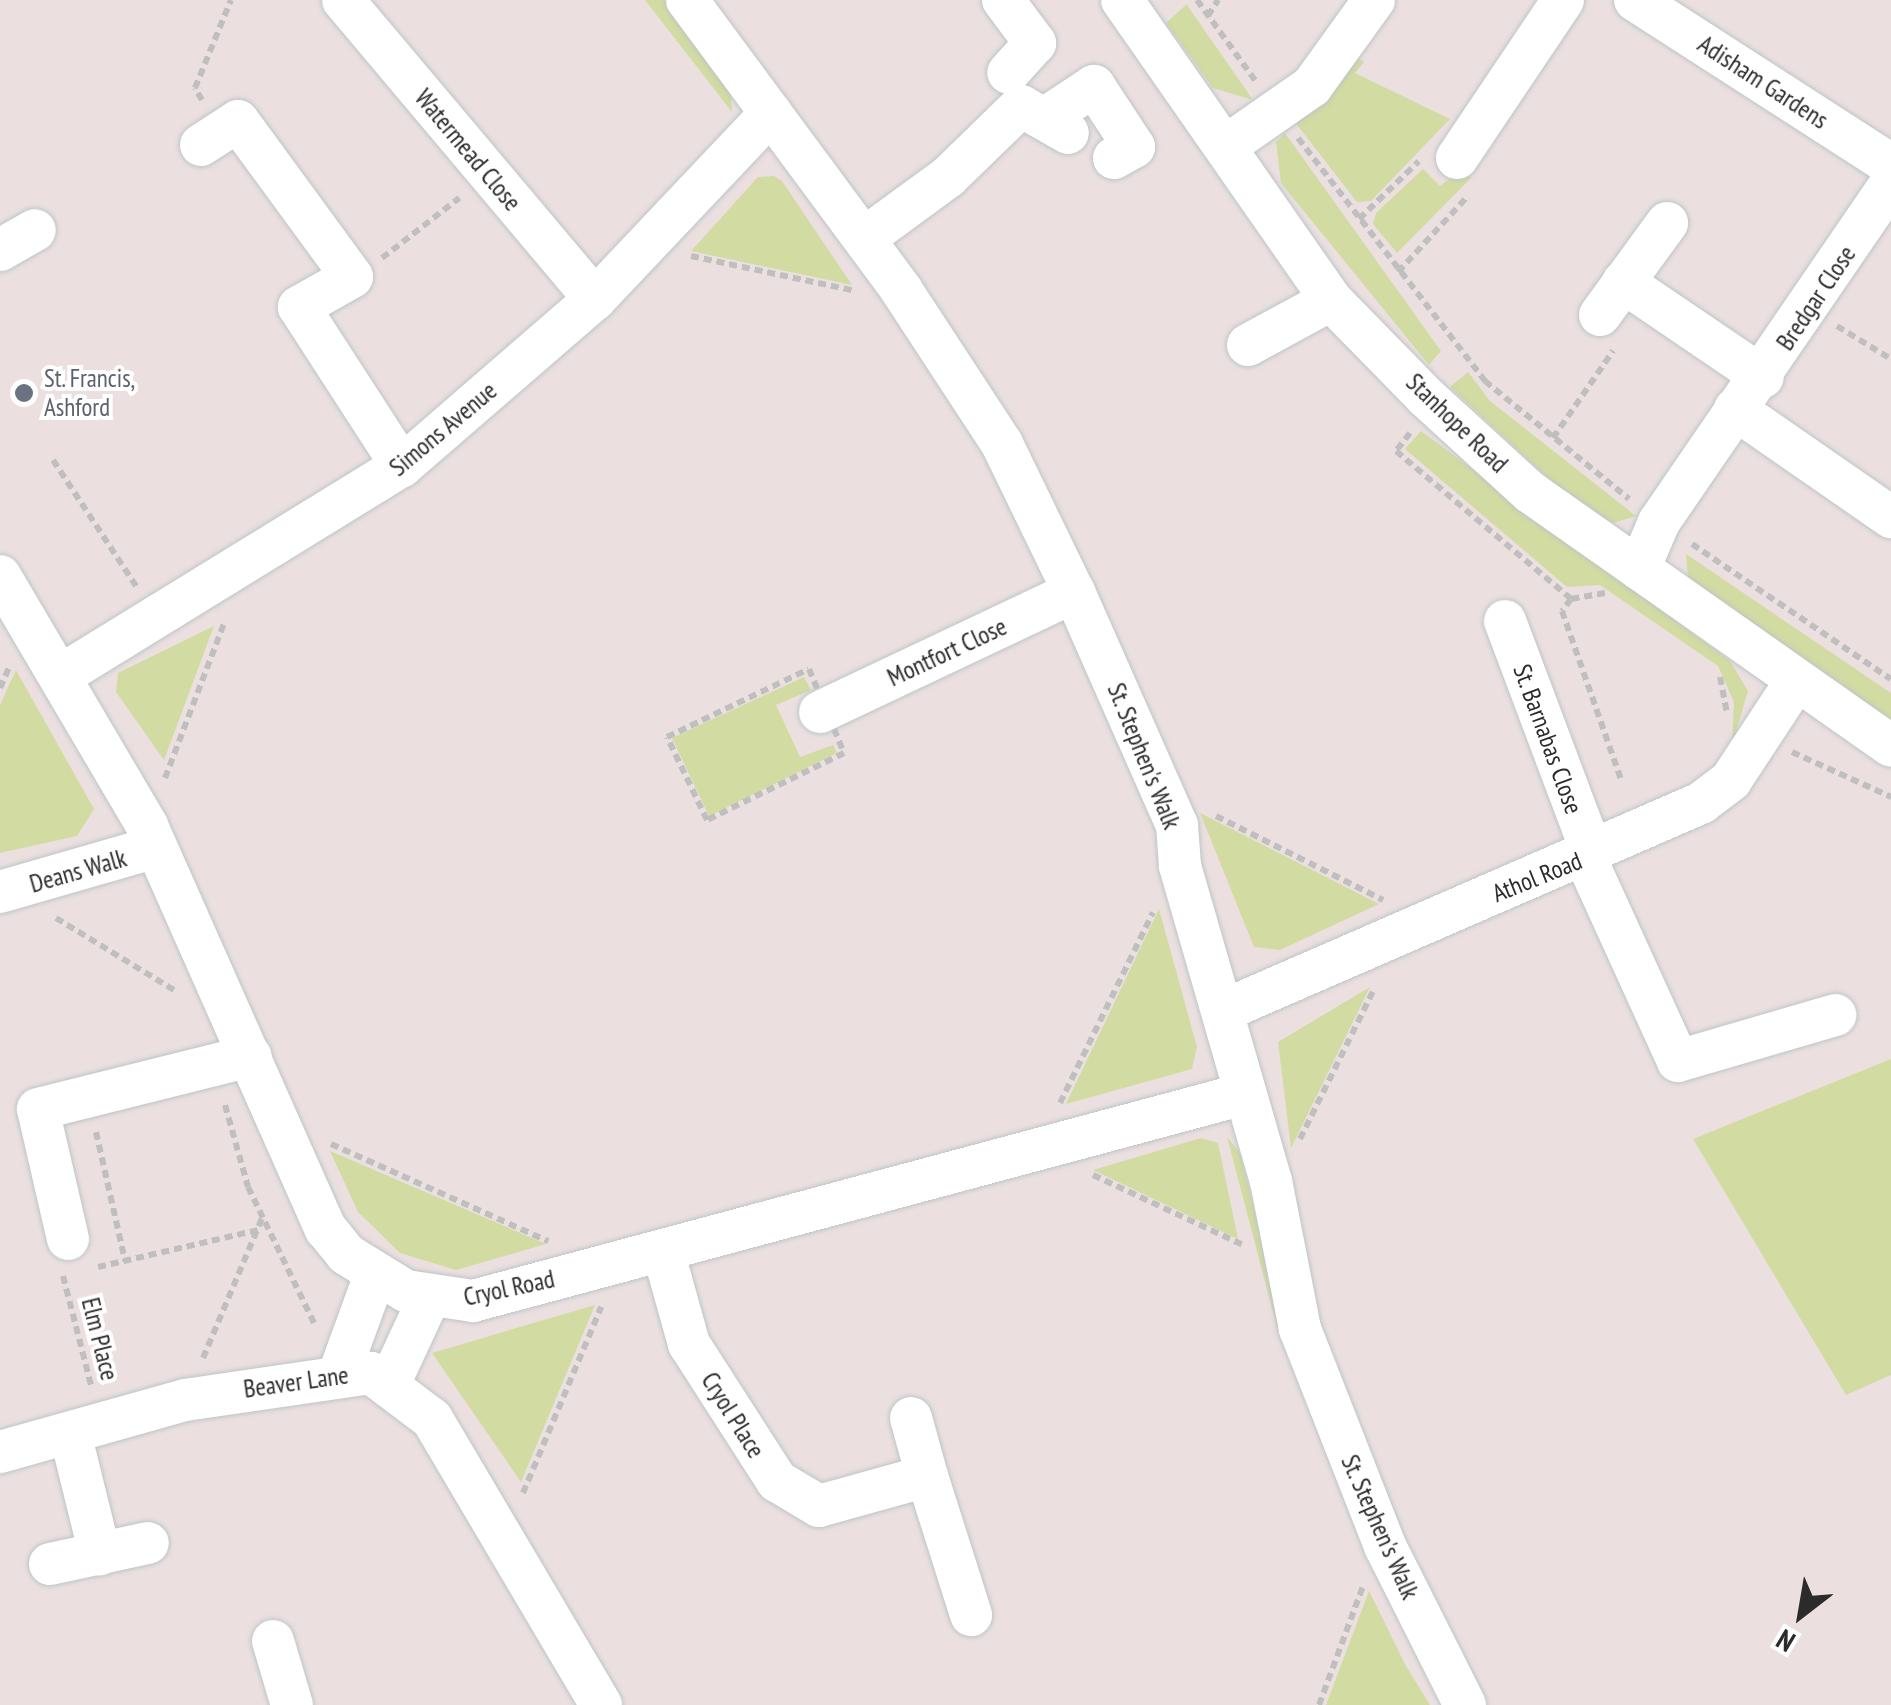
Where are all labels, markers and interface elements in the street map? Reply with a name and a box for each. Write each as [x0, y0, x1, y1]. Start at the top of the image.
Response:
street label: Adisham Gardens [1692, 29, 1834, 135]
street label: Watermead Close [409, 83, 527, 217]
street label: Bredgar Close [1770, 240, 1862, 356]
place label: St. Francis, Ashford [44, 364, 137, 423]
street label: Stanhope Road [1400, 367, 1514, 479]
street label: Simons Avenue [383, 375, 503, 483]
marker: St. Francis, Ashford [13, 382, 35, 404]
street label: Montfort Close [883, 611, 1011, 693]
street label: St. Barnabas Close [1507, 659, 1589, 819]
street label: St. Stephen's Walk [1101, 678, 1187, 834]
street label: Deans Walk [26, 843, 130, 899]
street label: Athol Road [1488, 845, 1586, 909]
street label: Cryol Road [461, 1264, 557, 1312]
street label: Elm Place [75, 1295, 125, 1383]
street label: Beaver Lane [242, 1360, 350, 1404]
street label: Cryol Place [695, 1367, 771, 1463]
street label: St. Stephen's Walk [1334, 1449, 1426, 1605]
north arrow [1751, 1565, 1851, 1665]
text: N [1769, 1621, 1801, 1661]

